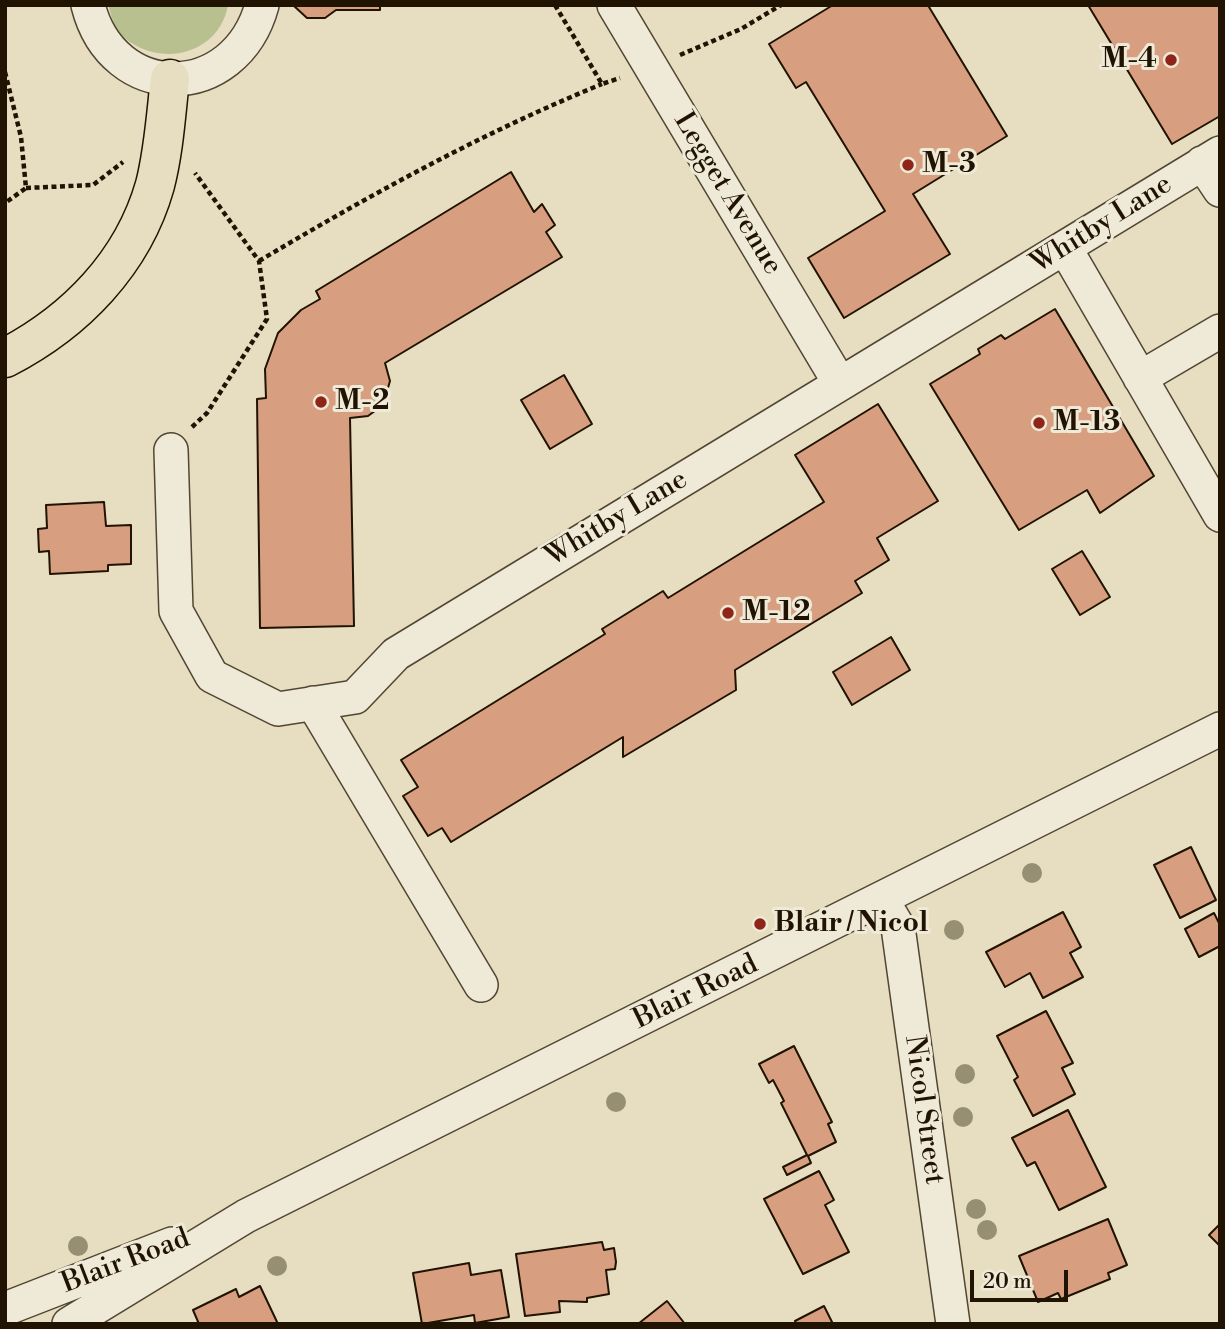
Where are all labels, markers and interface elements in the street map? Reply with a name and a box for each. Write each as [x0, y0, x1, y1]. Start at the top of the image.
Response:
place label: M-4 [1101, 43, 1157, 77]
marker: M-4 [1163, 52, 1179, 68]
street label: Legget Avenue [665, 107, 789, 281]
place label: M-3 [922, 148, 976, 182]
marker: M-3 [900, 157, 916, 173]
street label: Whitby Lane [1025, 168, 1179, 282]
place label: M-2 [335, 385, 390, 419]
marker: M-2 [313, 394, 329, 410]
place label: M-13 [1053, 406, 1120, 440]
marker: M-13 [1031, 415, 1047, 431]
street label: Whitby Lane [540, 463, 694, 575]
place label: M-12 [742, 596, 811, 630]
marker: M-12 [720, 605, 736, 621]
place label: Blair / Nicol [774, 907, 928, 941]
marker: Blair / Nicol [752, 916, 768, 932]
street label: Blair Road [628, 948, 764, 1038]
street label: Nicol Street [896, 1033, 950, 1187]
street label: Blair Road [57, 1222, 195, 1302]
scale bar [973, 1256, 1071, 1300]
text: 20 m [983, 1269, 1032, 1295]

